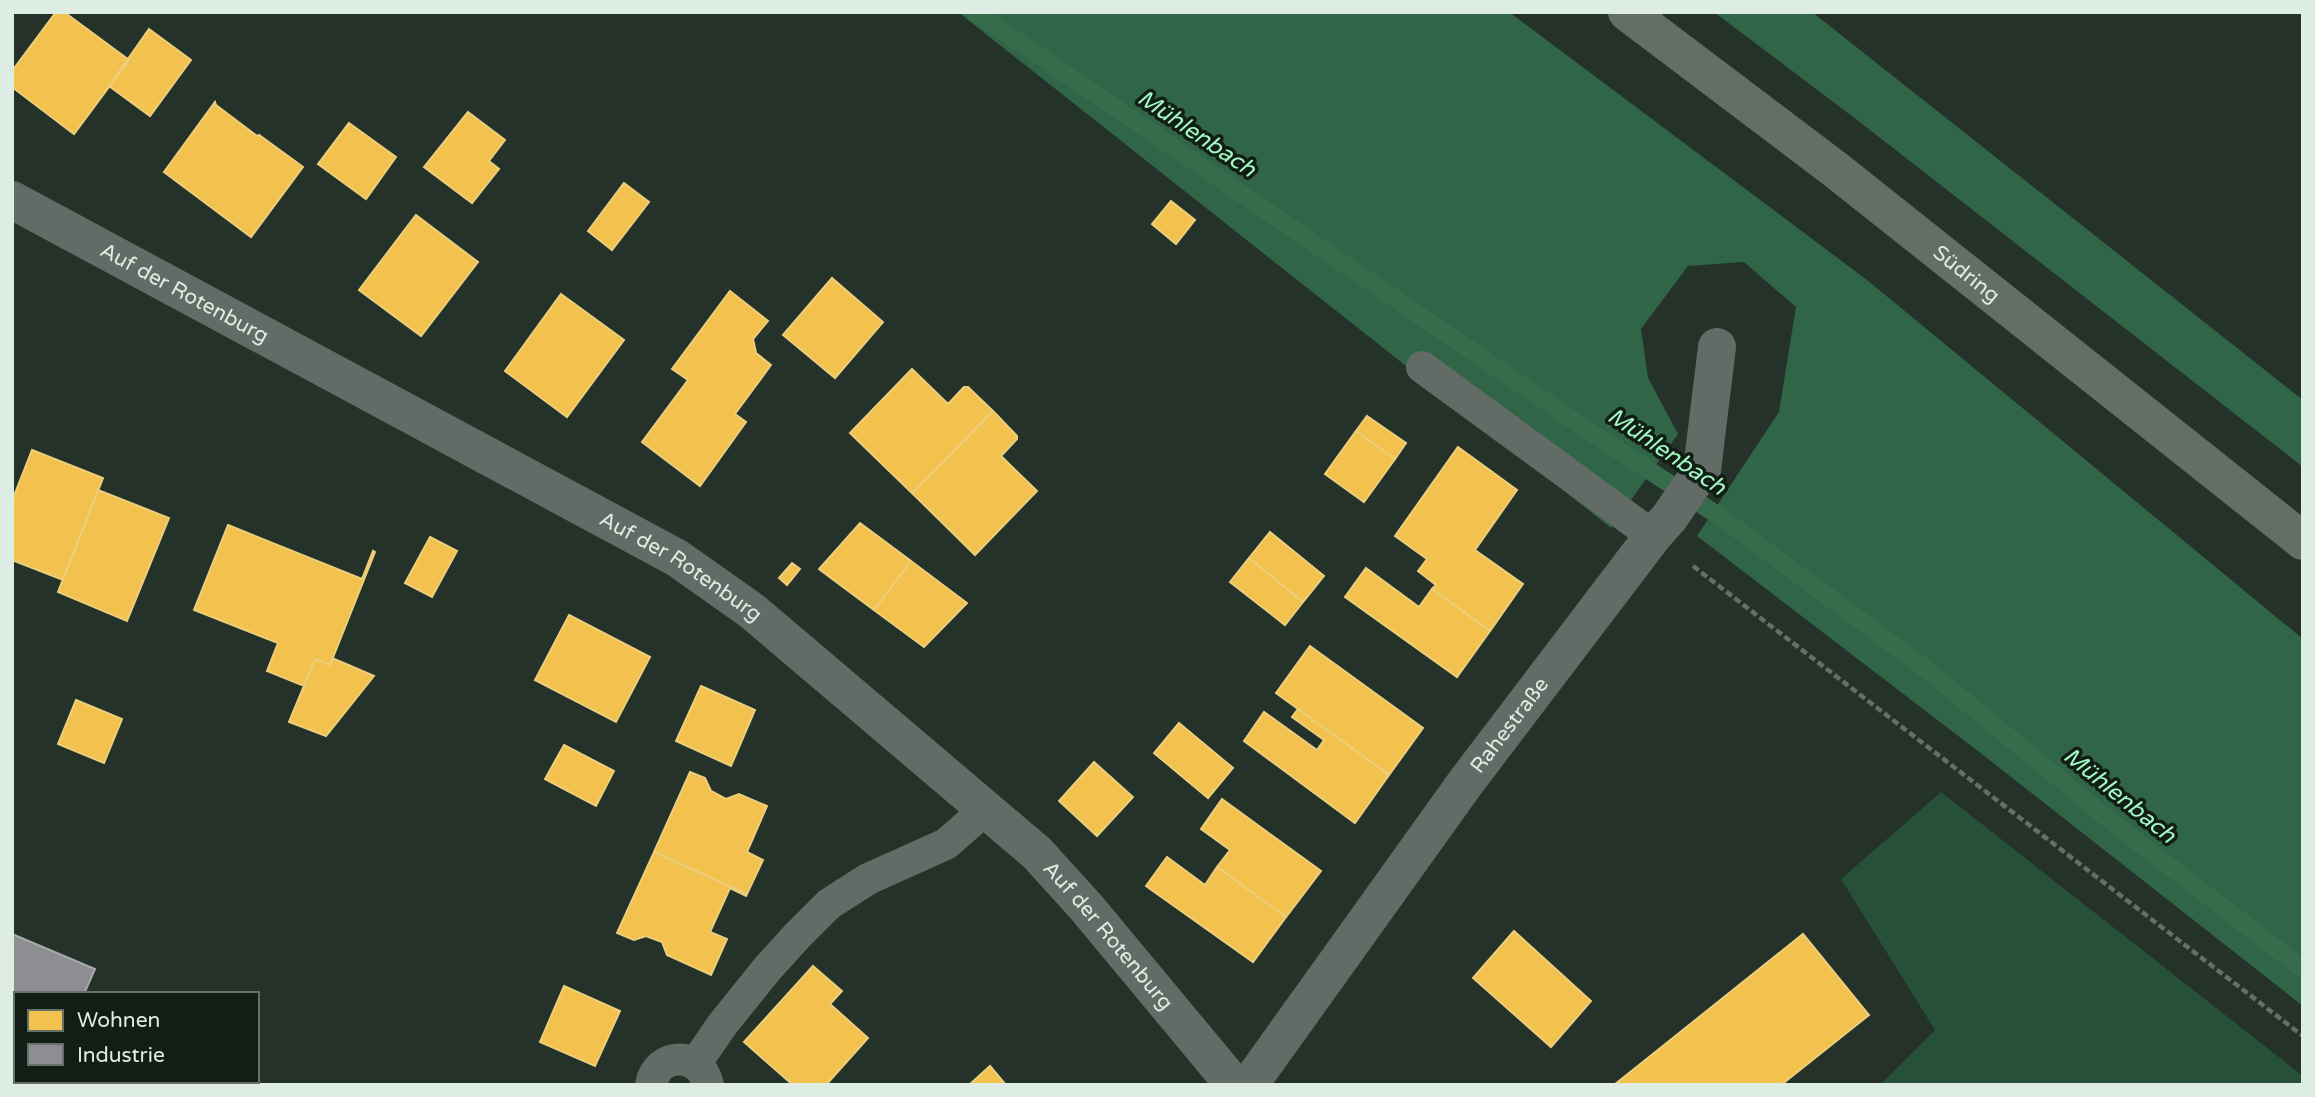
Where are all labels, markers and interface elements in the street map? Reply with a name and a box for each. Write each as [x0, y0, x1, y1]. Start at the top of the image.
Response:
water label: Mühlenbach [1132, 84, 1262, 184]
street label: Auf der Rotenburg [96, 238, 273, 349]
street label: Südring [1928, 240, 2005, 308]
water label: Mühlenbach [1602, 402, 1732, 502]
street label: Auf der Rotenburg [595, 507, 767, 627]
street label: Rahestraße [1465, 672, 1554, 778]
water label: Mühlenbach [2058, 742, 2182, 850]
street label: Auf der Rotenburg [1038, 856, 1178, 1015]
legend [14, 992, 259, 1083]
text: Wohnen [77, 1008, 160, 1033]
text: Industrie [77, 1043, 165, 1068]

